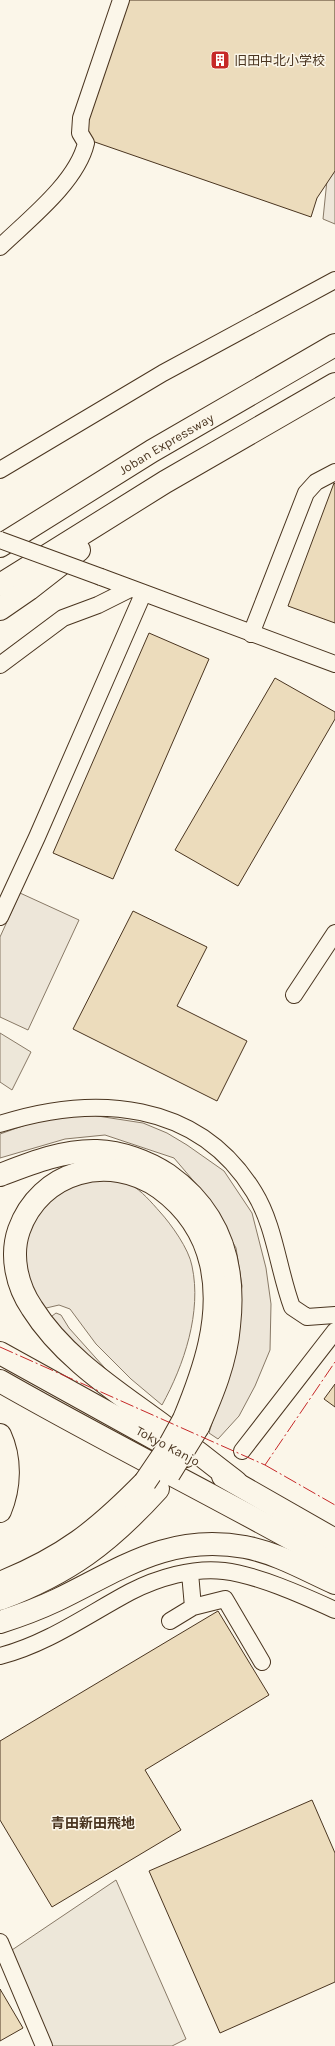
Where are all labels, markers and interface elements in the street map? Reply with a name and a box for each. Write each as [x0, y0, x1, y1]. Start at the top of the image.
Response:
building icon: 旧田中北小学校 [209, 49, 231, 71]
place label: 旧田中北小学校 [234, 53, 325, 68]
street label: Joban Expressway [116, 410, 216, 477]
street label: Tokyo Kanjo [134, 1423, 202, 1469]
district label: 青田新田飛地 [51, 1815, 135, 1832]

